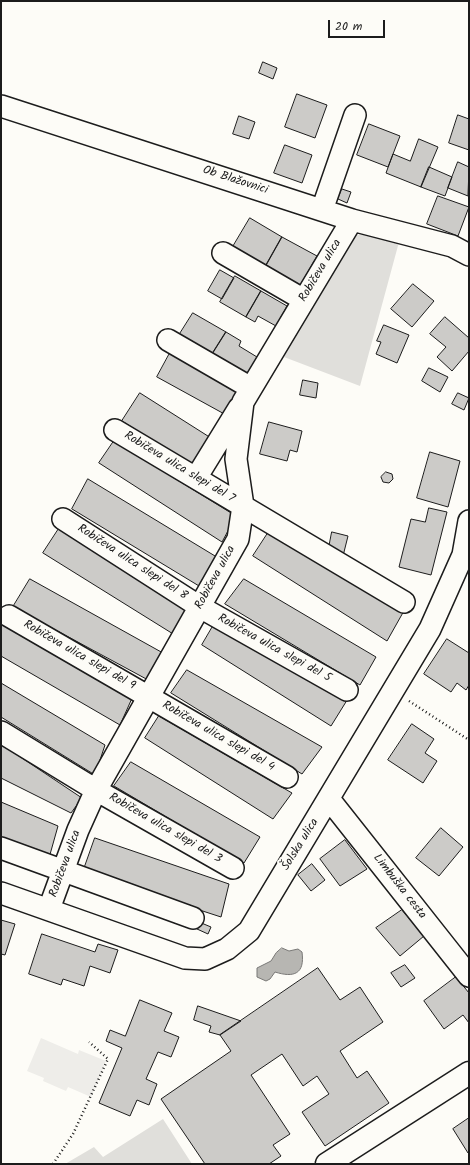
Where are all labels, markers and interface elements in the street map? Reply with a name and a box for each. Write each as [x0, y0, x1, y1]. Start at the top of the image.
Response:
scale bar [330, 12, 387, 38]
text: 20 m [335, 17, 362, 36]
street label: Ob Blažovnici [201, 164, 269, 198]
street label: Robičeva ulica [297, 237, 345, 305]
street label: Robičeva ulica slepi del 7 [121, 429, 237, 507]
street label: Robičeva ulica slepi del 8 [74, 522, 190, 604]
street label: Robičeva ulica [193, 544, 239, 612]
street label: Robičeva ulica slepi del 5 [215, 612, 333, 686]
street label: Robičeva ulica slepi del 9 [20, 618, 138, 694]
street label: Robičeva ulica slepi del 4 [159, 699, 277, 775]
street label: Robičeva ulica slepi del 3 [106, 791, 224, 867]
street label: Šolska ulica [279, 816, 323, 874]
street label: Robičeva ulica [47, 828, 85, 900]
street label: Limbuška cesta [369, 852, 429, 922]

